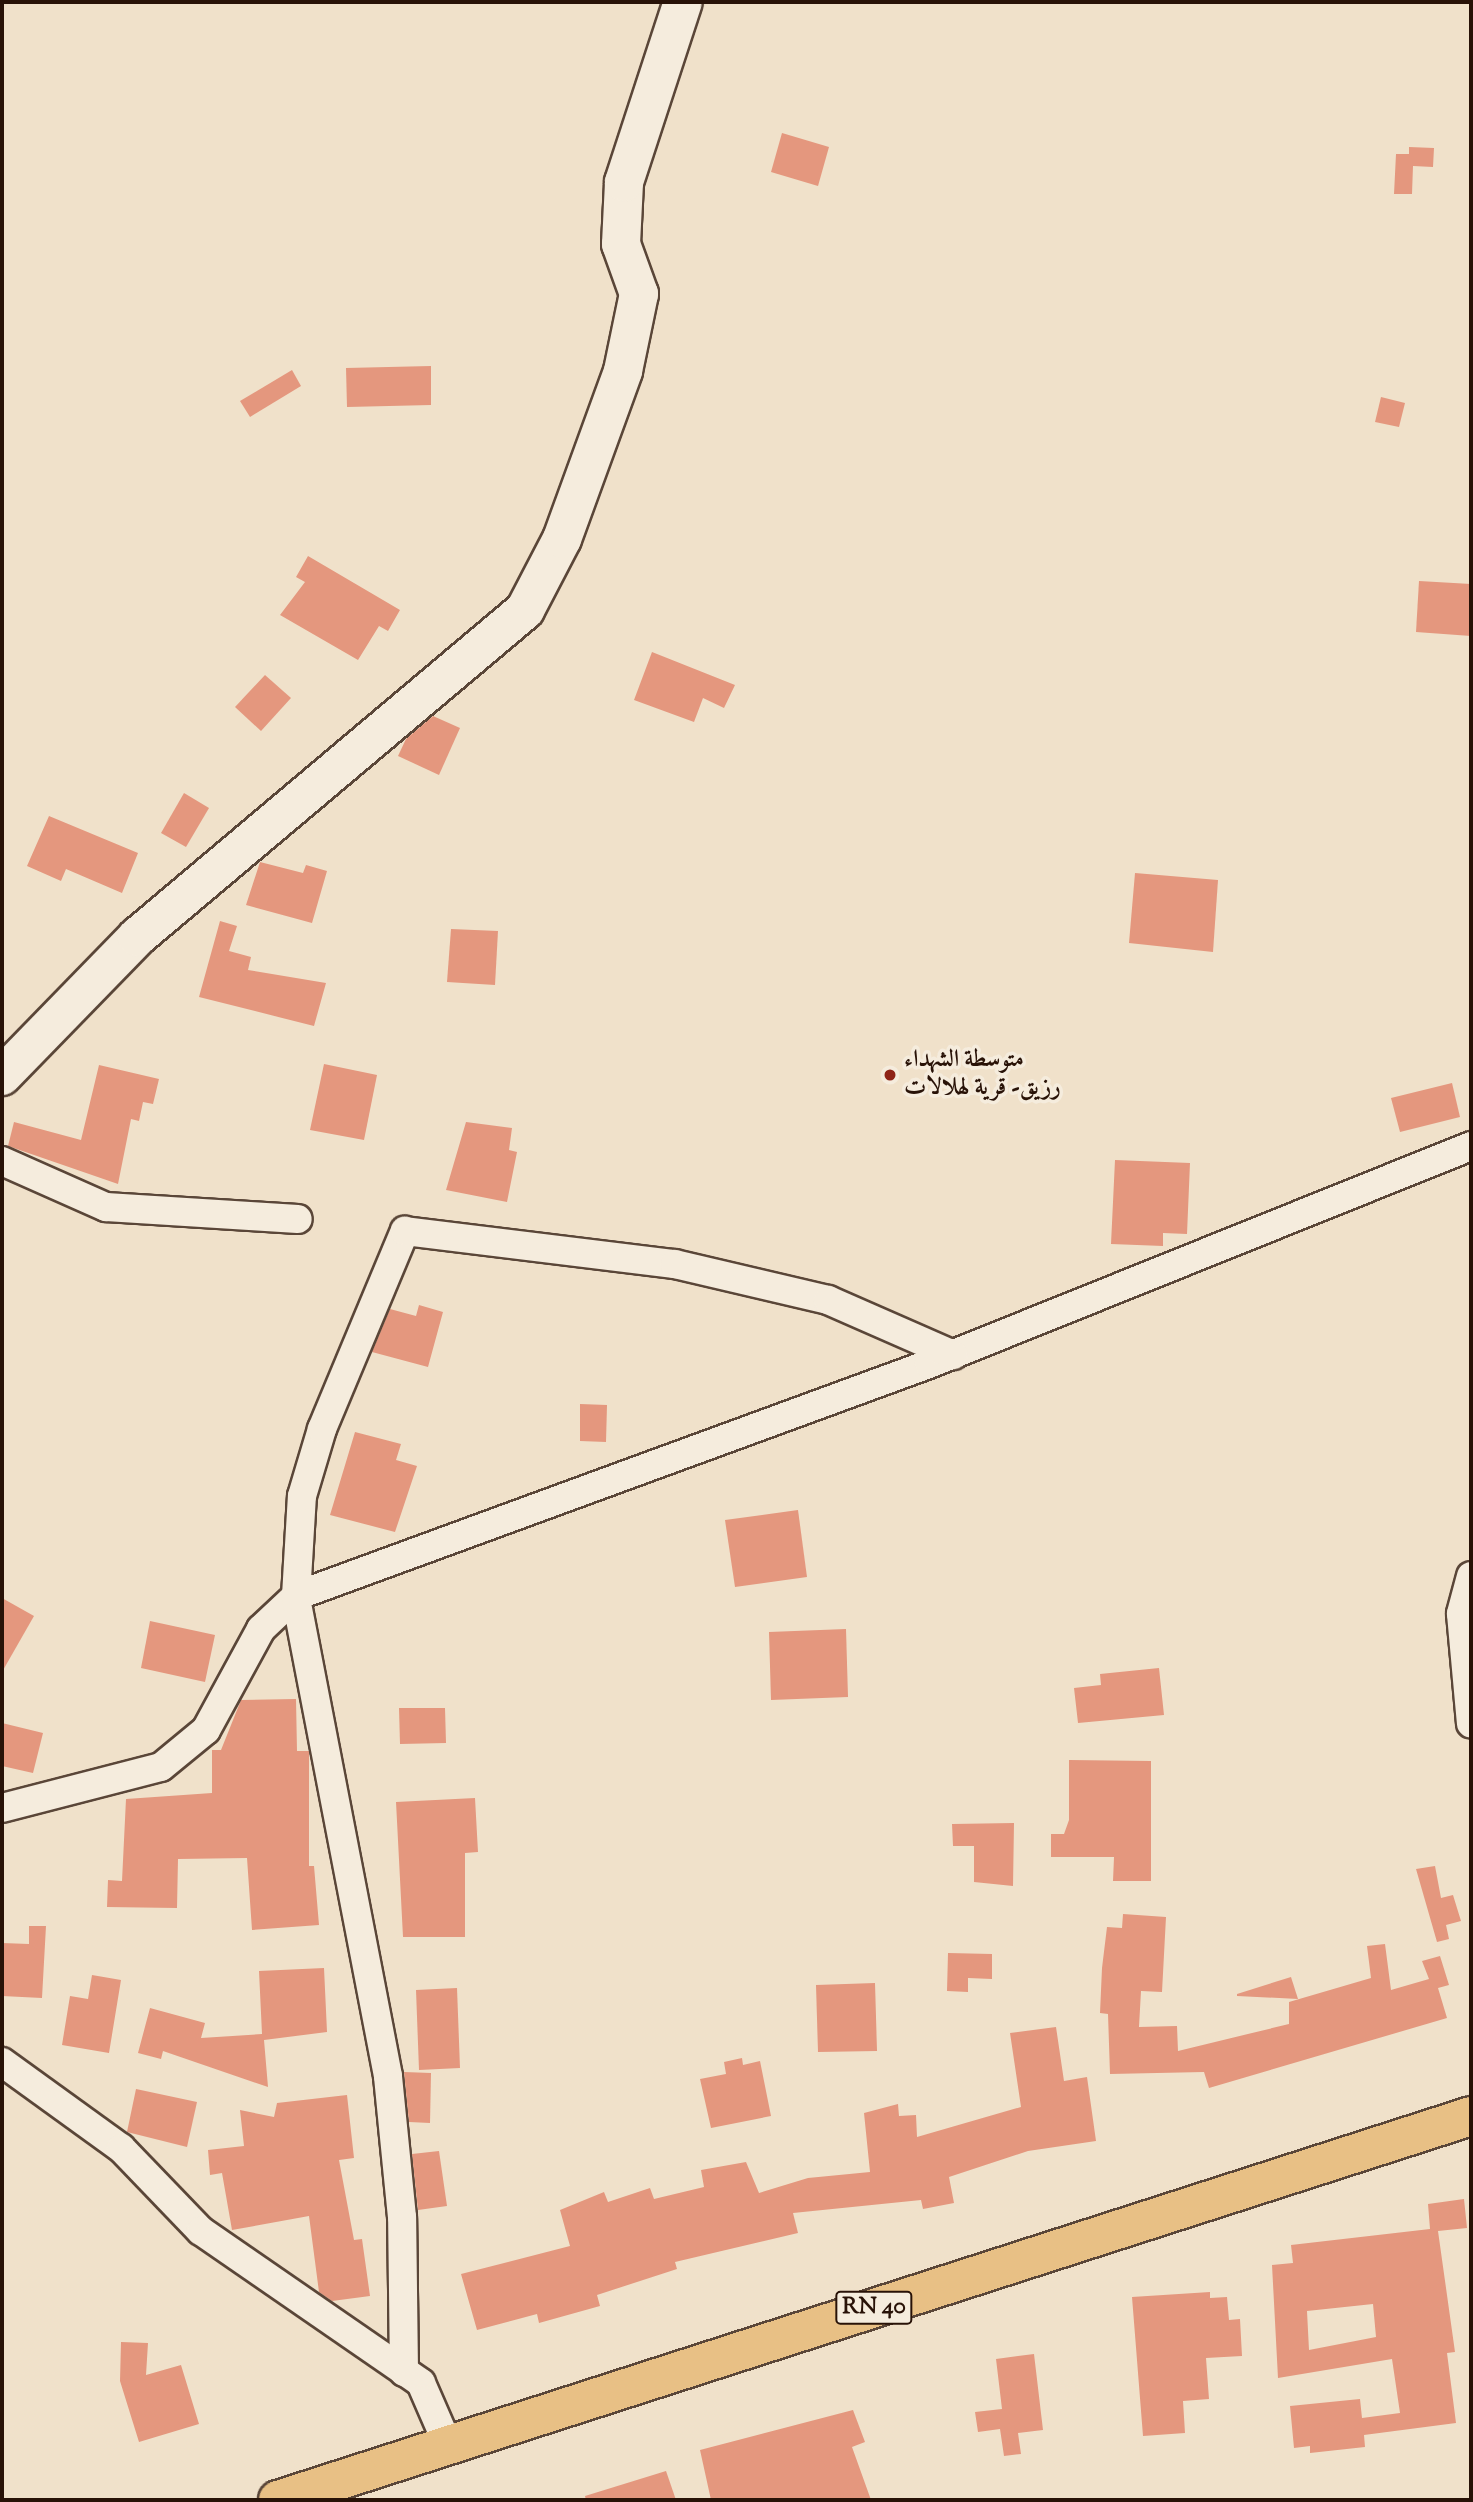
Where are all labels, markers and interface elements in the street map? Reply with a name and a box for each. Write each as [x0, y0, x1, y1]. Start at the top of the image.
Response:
place label: متوسطة الشهداء رزيق- قرية لهلالات [904, 1047, 1061, 1103]
marker: متوسطة الشهداء رزيق- قرية لهلالات [882, 1067, 898, 1083]
road number: RN 40 [834, 2288, 914, 2328]

